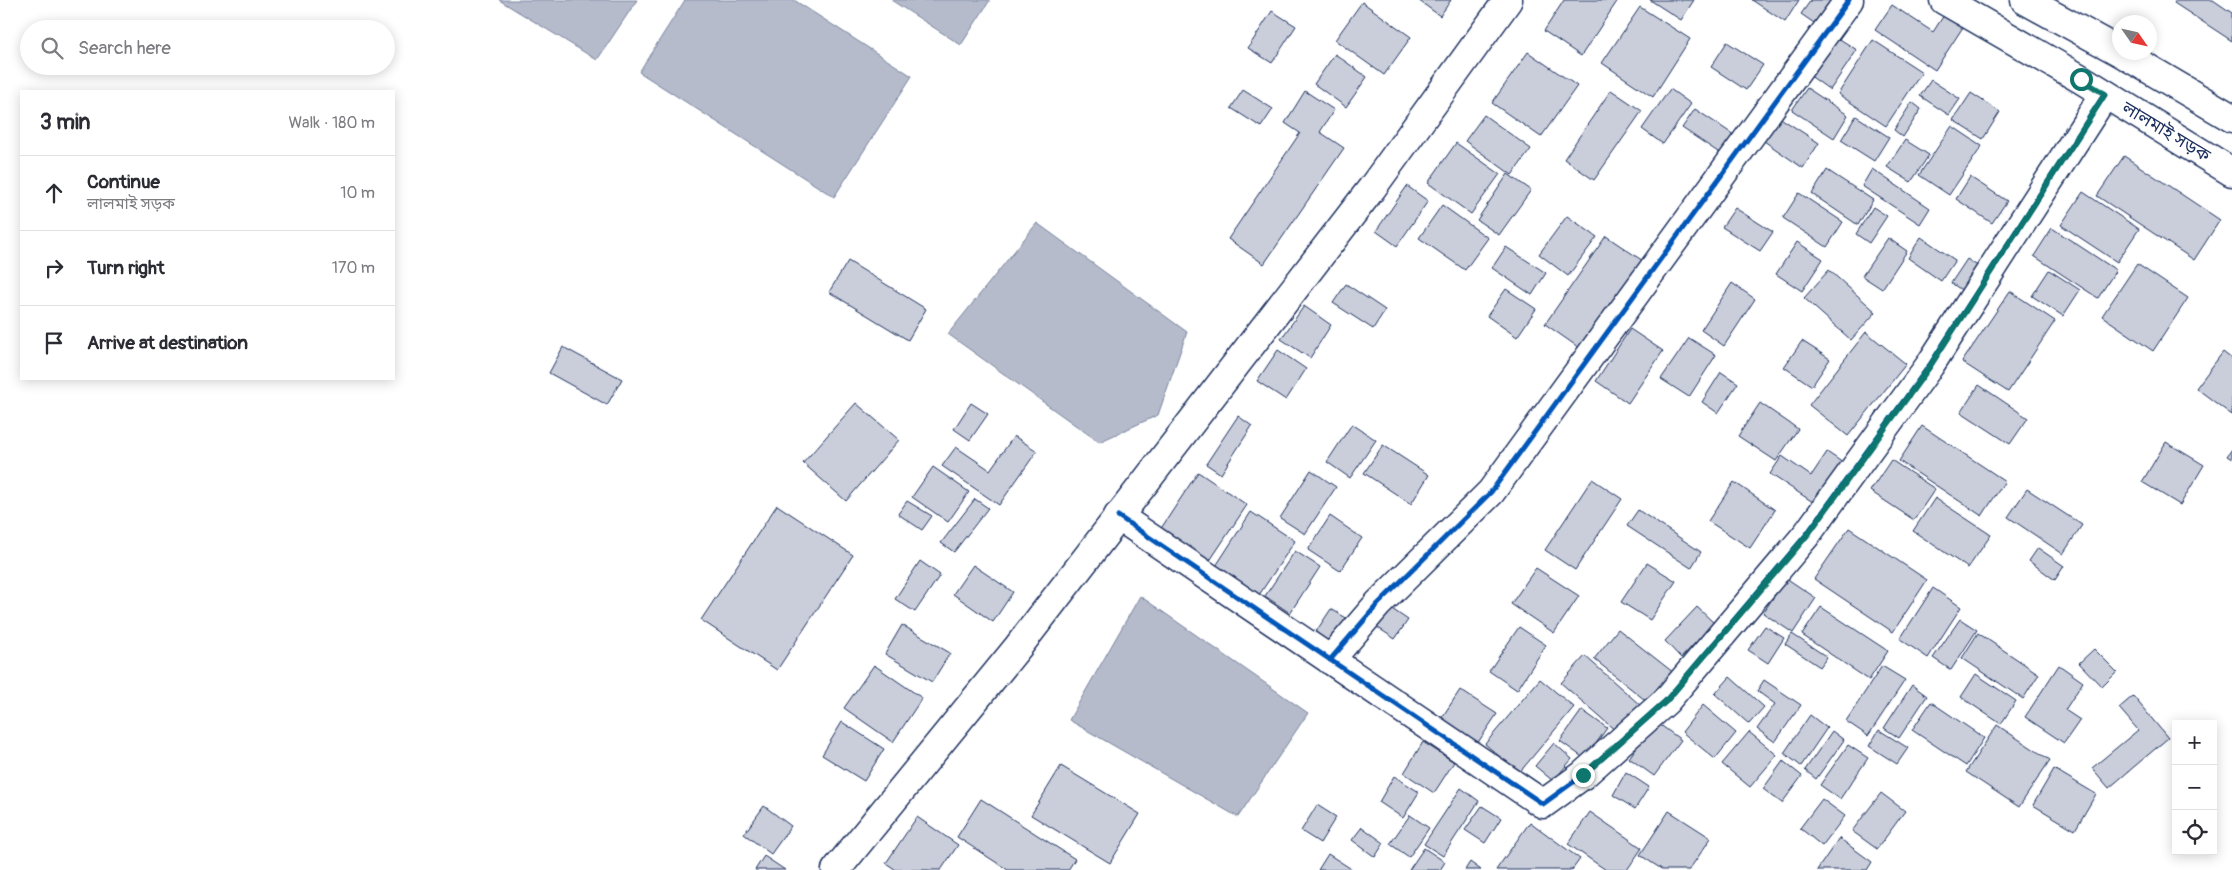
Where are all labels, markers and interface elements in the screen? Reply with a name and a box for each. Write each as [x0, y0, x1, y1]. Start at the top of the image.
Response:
north arrow [2112, 15, 2157, 60]
search box [20, 20, 395, 75]
icon: search [38, 34, 66, 62]
text: Search here [78, 36, 171, 60]
route start [2070, 68, 2093, 91]
street label: লালমাই সড়ক [2117, 96, 2215, 168]
text: 3 min [40, 109, 90, 136]
text: Walk · 180 m [288, 113, 375, 133]
text: Continue [87, 170, 160, 194]
icon: ahead [40, 179, 68, 207]
text: 10 m [340, 183, 375, 203]
text: লালমাই সড়ক [87, 194, 175, 214]
icon: right [40, 254, 68, 282]
text: Turn right [87, 256, 165, 280]
text: 170 m [332, 258, 375, 278]
icon: arrive [40, 329, 68, 357]
text: Arrive at destination [87, 331, 248, 355]
map controls [2172, 720, 2217, 855]
button: + [2172, 720, 2217, 765]
route end [1572, 764, 1595, 787]
button: − [2172, 765, 2217, 810]
button: locate [2172, 810, 2217, 855]

